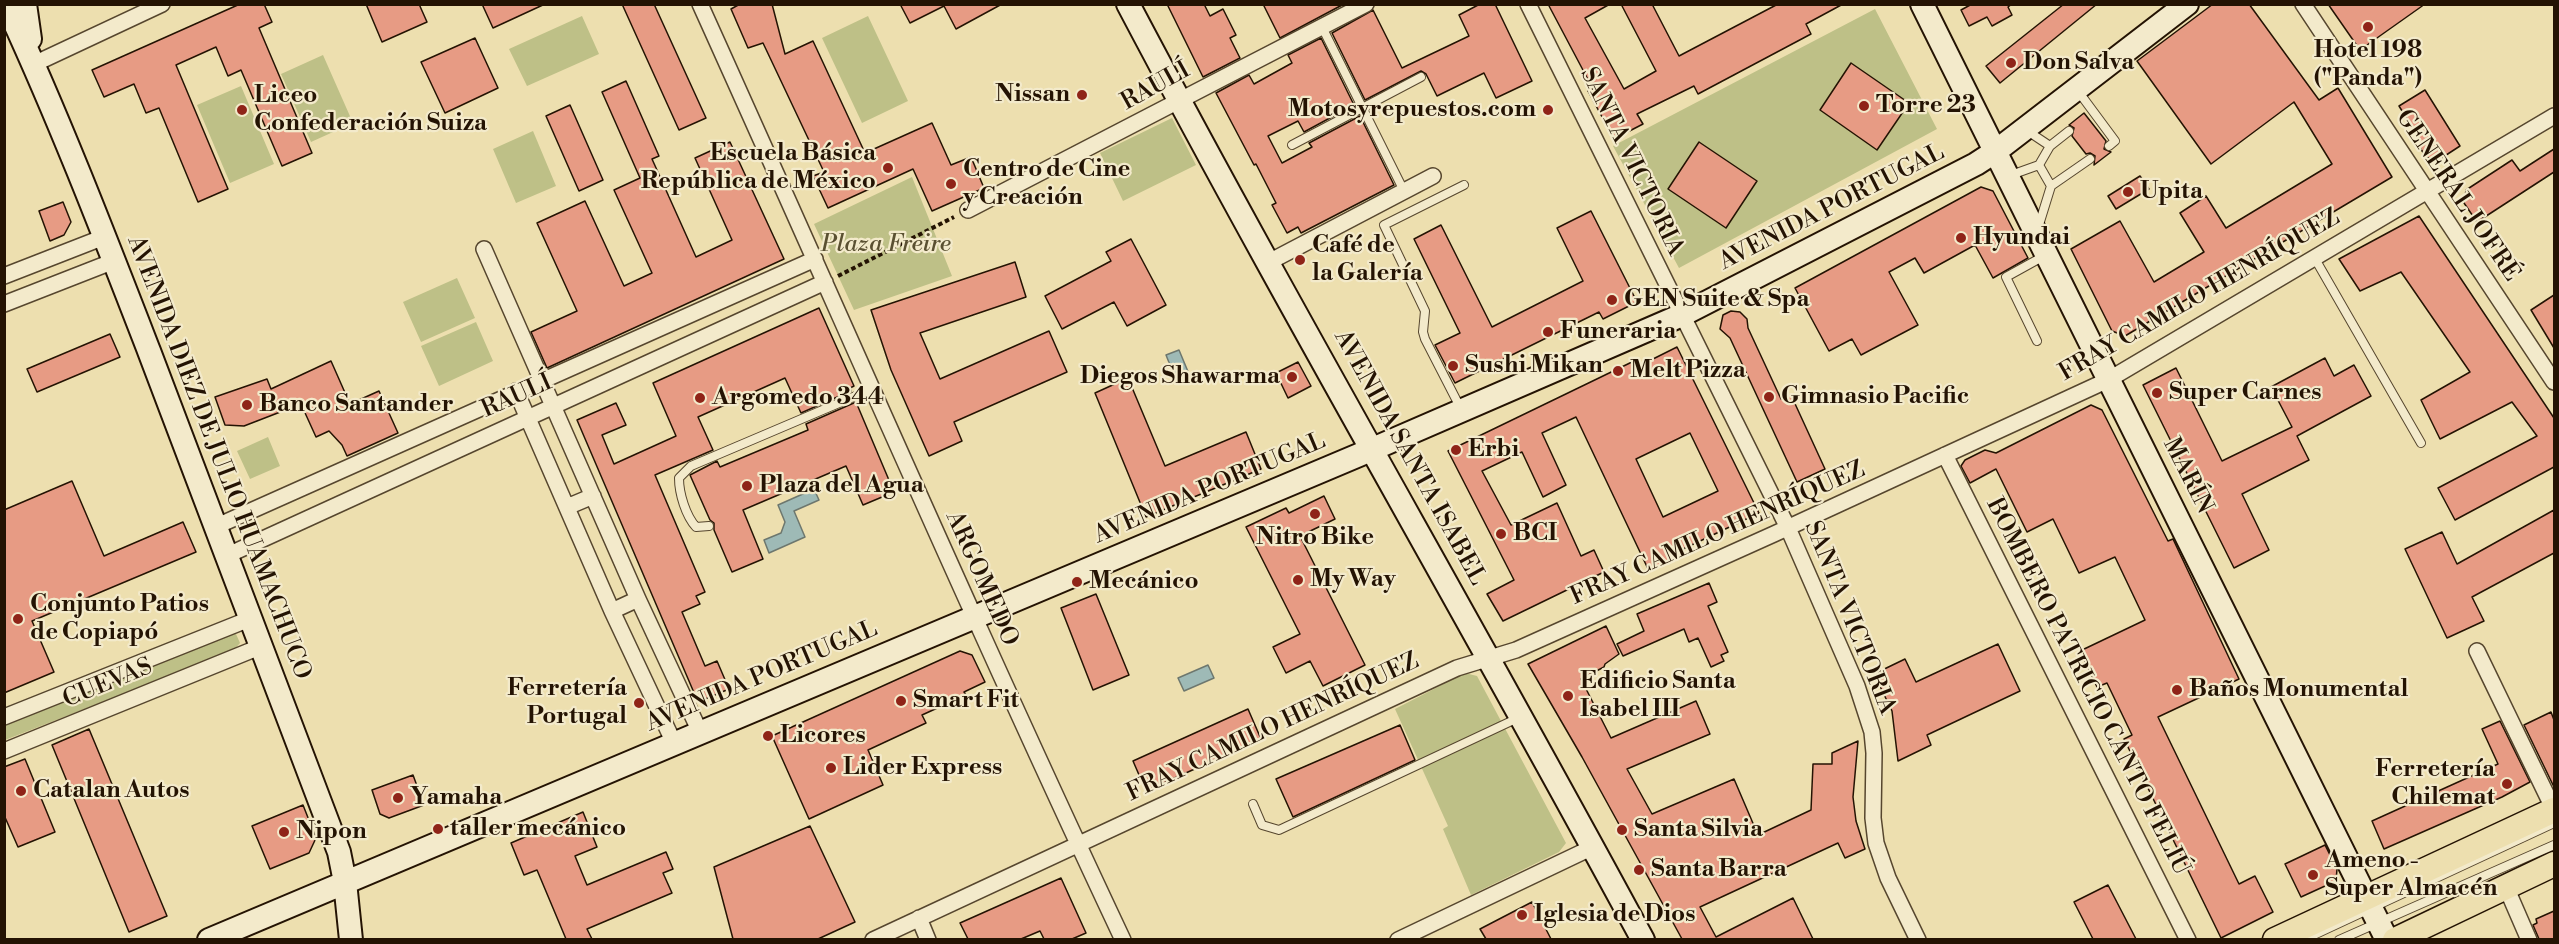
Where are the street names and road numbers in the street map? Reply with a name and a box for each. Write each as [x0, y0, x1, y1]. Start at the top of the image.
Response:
street label: RAULÍ [1117, 56, 1195, 118]
street label: SANTA VICTORIA [1573, 63, 1689, 261]
street label: GENERAL JOFRÉ [2389, 105, 2525, 287]
street label: AVENIDA PORTUGAL [1715, 139, 1949, 277]
street label: FRAY CAMILO HENRÍQUEZ [2055, 204, 2345, 388]
street label: AVENIDA DIEZ DE JULIO HUAMACHUCO [120, 232, 316, 684]
street label: AVENIDA SANTA ISABEL [1327, 326, 1491, 590]
street label: RAULÍ [477, 369, 557, 425]
street label: AVENIDA PORTUGAL [1090, 427, 1330, 551]
street label: MARÍN [2156, 433, 2218, 519]
street label: FRAY CAMILO HENRÍQUEZ [1566, 456, 1870, 612]
street label: BOMBERO PATRICIO CANTO FELIÚ [1979, 494, 2195, 880]
street label: ARGOMEDO [938, 507, 1024, 651]
street label: SANTA VICTORIA [1797, 517, 1901, 719]
street label: AVENIDA PORTUGAL [642, 615, 882, 739]
street label: FRAY CAMILO HENRÍQUEZ [1122, 647, 1424, 809]
street label: CUEVAS [59, 653, 157, 715]

